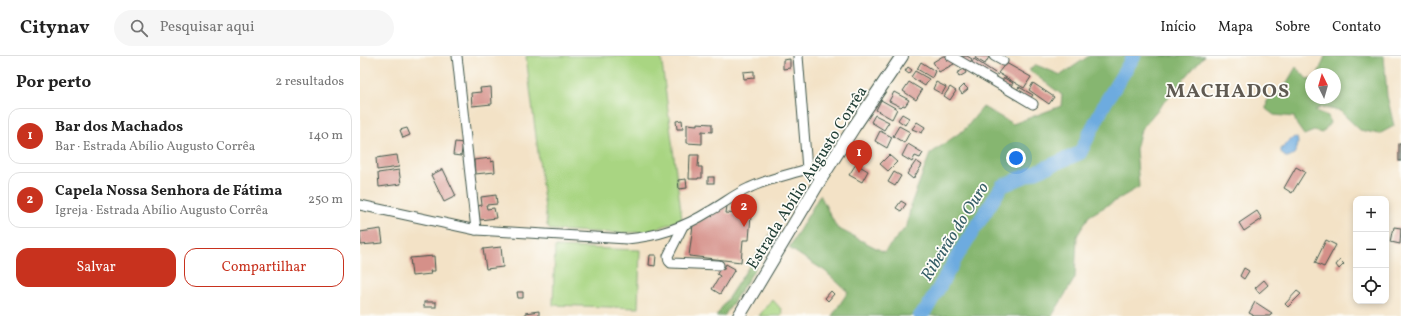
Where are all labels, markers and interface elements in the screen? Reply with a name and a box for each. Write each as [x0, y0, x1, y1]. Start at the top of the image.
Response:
search box [114, 10, 394, 46]
text: Citynav [20, 15, 90, 41]
icon: search [128, 17, 150, 39]
text: Pesquisar aqui [160, 17, 255, 38]
text: Início [1160, 18, 1196, 37]
text: Mapa [1218, 18, 1253, 37]
text: Sobre [1275, 18, 1310, 37]
text: Contato [1332, 18, 1381, 37]
north arrow [1305, 68, 1341, 104]
text: Por perto [16, 71, 91, 94]
text: 2 resultados [275, 73, 344, 91]
district label: MACHADOS [1166, 78, 1290, 106]
street label: Estrada Abílio Augusto Corrêa [742, 82, 873, 274]
text: Bar dos Machados [55, 117, 183, 138]
text: 1 [27, 127, 33, 145]
text: 140 m [309, 127, 343, 145]
text: Bar · Estrada Abílio Augusto Corrêa [55, 138, 255, 156]
pin: 1 [846, 140, 872, 173]
your location [1006, 148, 1026, 168]
water label: Ribeirão do Ouro [916, 178, 995, 285]
text: Capela Nossa Senhora de Fátima [55, 181, 283, 202]
text: 2 [27, 191, 33, 209]
text: 250 m [308, 191, 343, 209]
pin: 2 [731, 194, 757, 227]
map controls [1353, 196, 1389, 304]
button: + [1353, 196, 1389, 232]
text: Igreja · Estrada Abílio Augusto Corrêa [55, 202, 268, 220]
button: − [1353, 232, 1389, 268]
button: Salvar [16, 248, 176, 287]
button: Compartilhar [184, 248, 344, 287]
button: locate [1353, 268, 1389, 304]

